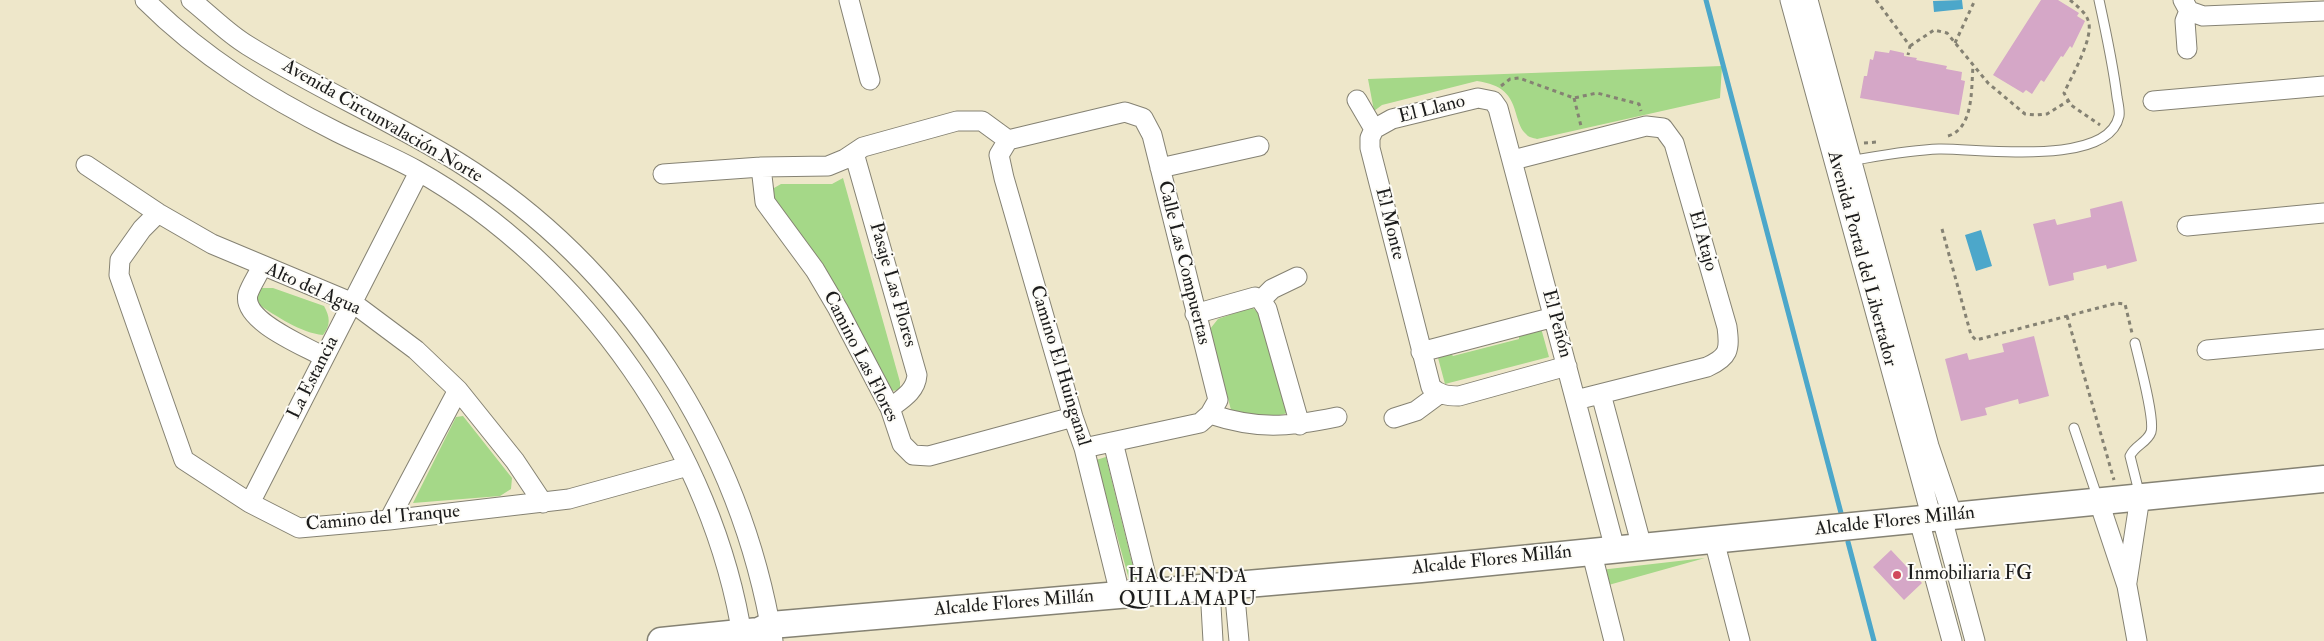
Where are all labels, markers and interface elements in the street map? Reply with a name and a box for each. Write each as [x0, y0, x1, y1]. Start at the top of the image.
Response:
street label: Avenida Circunvalación Norte [278, 55, 486, 189]
street label: El Llano [1396, 91, 1468, 129]
street label: Avenida Portal del Libertador [1821, 149, 1901, 369]
street label: Calle Las Compuertas [1152, 179, 1214, 347]
street label: El Monte [1369, 186, 1409, 262]
street label: El Atajo [1682, 208, 1722, 274]
street label: Pasaje Las Flores [863, 220, 921, 350]
street label: Alto del Agua [262, 259, 364, 321]
street label: Camino El Huinganal [1024, 283, 1094, 449]
street label: El Peñón [1536, 287, 1576, 361]
street label: Camino Las Flores [817, 288, 903, 426]
street label: La Estancia [283, 333, 345, 423]
street label: Camino del Tranque [305, 501, 461, 537]
street label: Alcalde Flores Millán [1814, 502, 1976, 542]
street label: Alcalde Flores Millán [1411, 541, 1573, 581]
place label: Inmobiliaria FG [1907, 564, 2032, 586]
district label: HACIENDA QUILAMAPU [1118, 566, 1258, 613]
marker: Inmobiliaria FG [1891, 569, 1903, 581]
street label: Alcalde Flores Millán [933, 586, 1095, 622]

